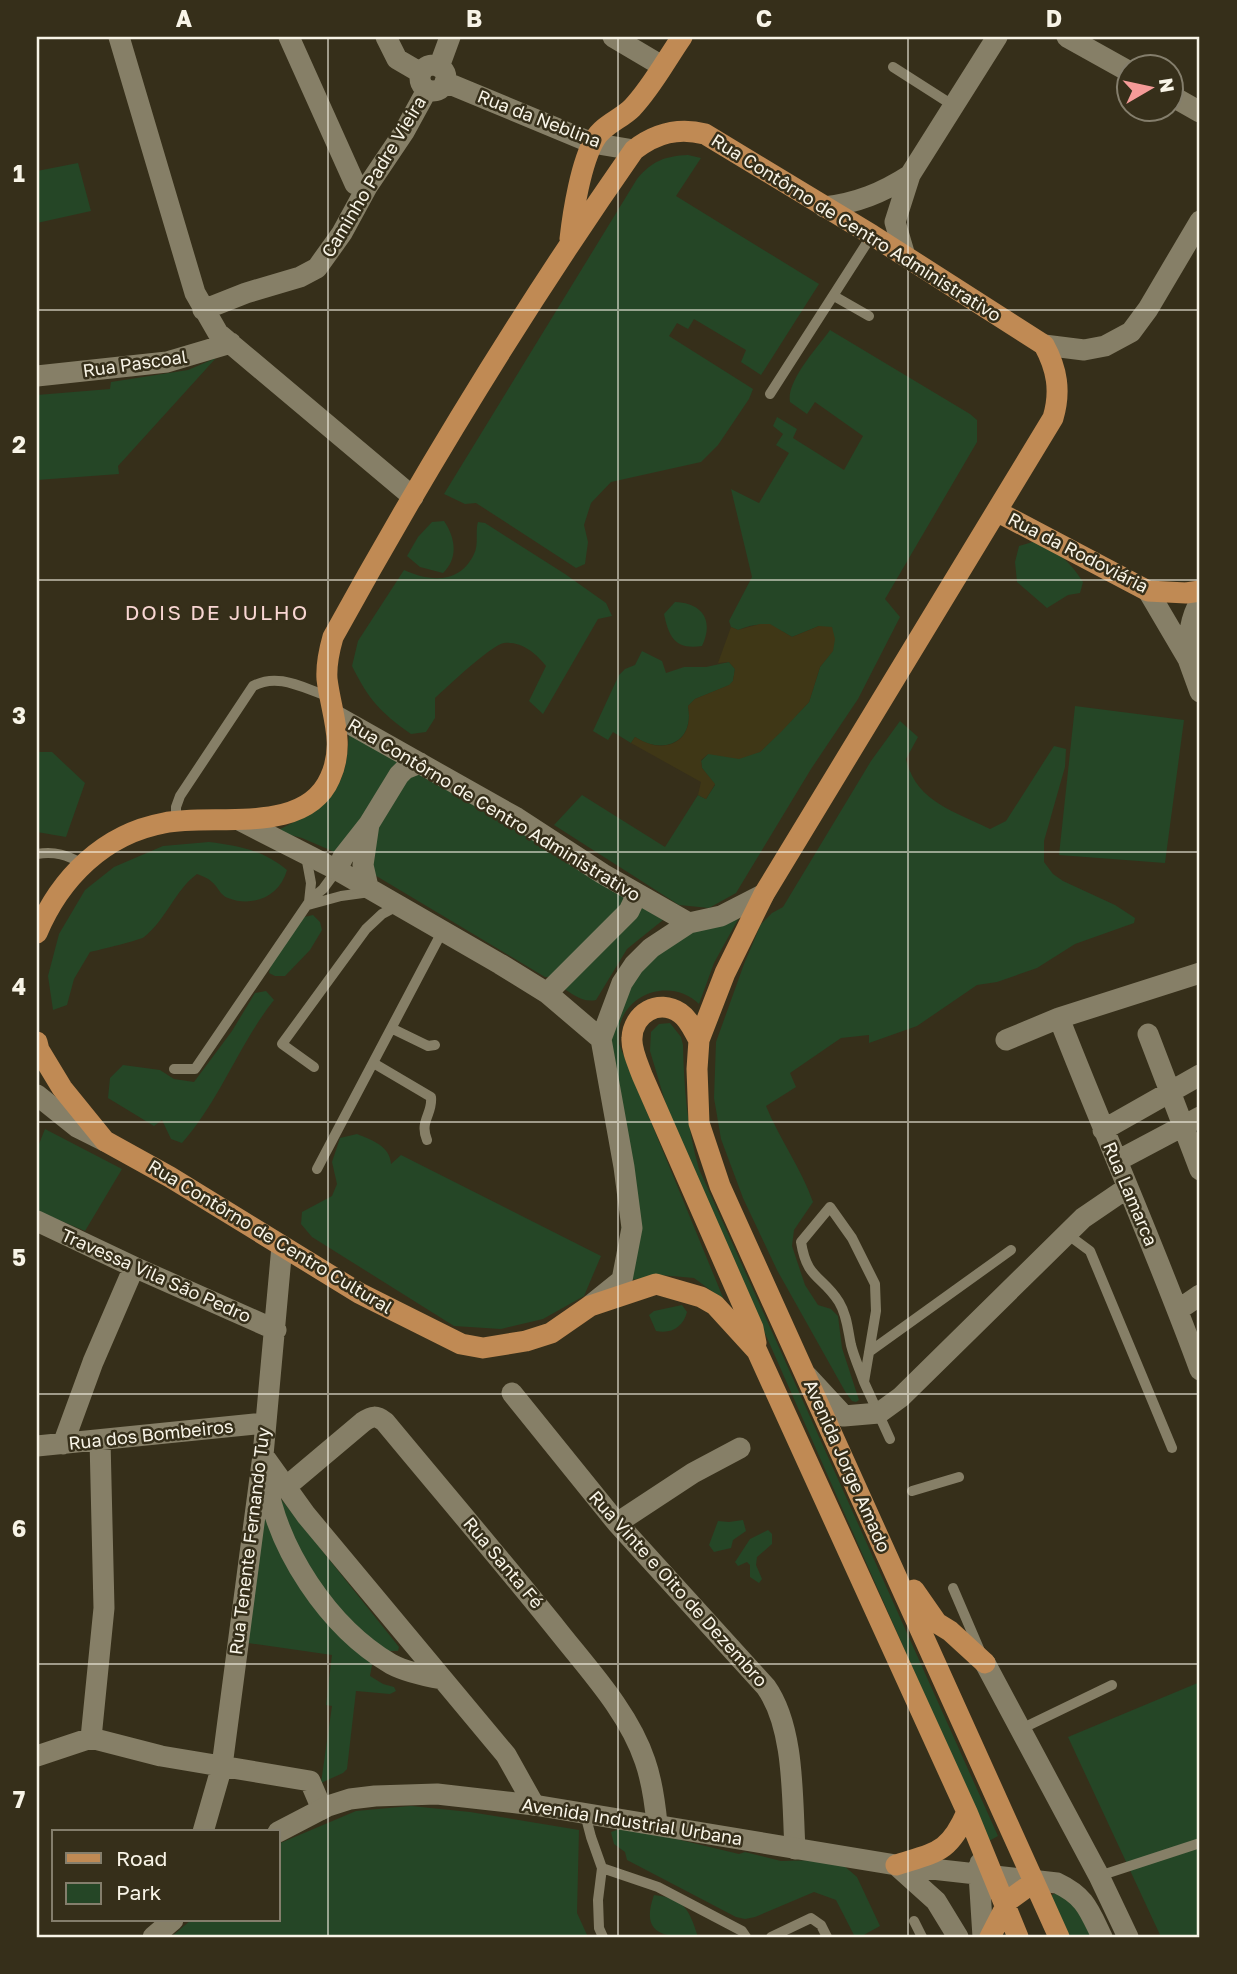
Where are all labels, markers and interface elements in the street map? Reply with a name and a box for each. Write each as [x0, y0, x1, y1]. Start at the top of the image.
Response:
text: A [176, 4, 193, 32]
text: B [466, 4, 482, 32]
text: C [756, 4, 772, 32]
text: D [1046, 4, 1062, 32]
north arrow [1114, 52, 1184, 122]
text: N [1155, 76, 1180, 94]
street label: Rua da Neblina [475, 84, 604, 152]
street label: Caminho Padre Vieira [316, 92, 430, 261]
street label: Rua Contôrno de Centro Administrativo [708, 128, 1005, 326]
text: 1 [13, 159, 25, 187]
street label: Rua Pascoal [81, 345, 189, 381]
text: 2 [12, 430, 26, 458]
street label: Rua da Rodoviária [1005, 507, 1152, 597]
district label: DOIS DE JULHO [125, 599, 309, 625]
text: 3 [12, 701, 26, 729]
street label: Rua Contôrno de Centro Administrativo [344, 713, 645, 905]
text: 4 [12, 972, 26, 1000]
street label: Rua Lamarca [1099, 1138, 1163, 1249]
street label: Rua Contôrno de Centro Cultural [144, 1154, 397, 1318]
street label: Travessa Vila São Pedro [58, 1223, 255, 1327]
text: 5 [12, 1243, 26, 1271]
street label: Avenida Jorge Amado [800, 1376, 896, 1555]
street label: Rua dos Bombeiros [67, 1414, 234, 1454]
street label: Rua Tenente Fernando Tuy [224, 1426, 274, 1656]
street label: Rua Vinte e Oito de Dezembro [585, 1486, 773, 1691]
street label: Rua Santa Fé [459, 1512, 548, 1613]
text: 6 [12, 1514, 26, 1542]
text: 7 [13, 1785, 25, 1813]
street label: Avenida Industrial Urbana [520, 1793, 744, 1849]
legend [52, 1830, 280, 1922]
text: Road [116, 1845, 167, 1871]
text: Park [116, 1879, 162, 1905]

